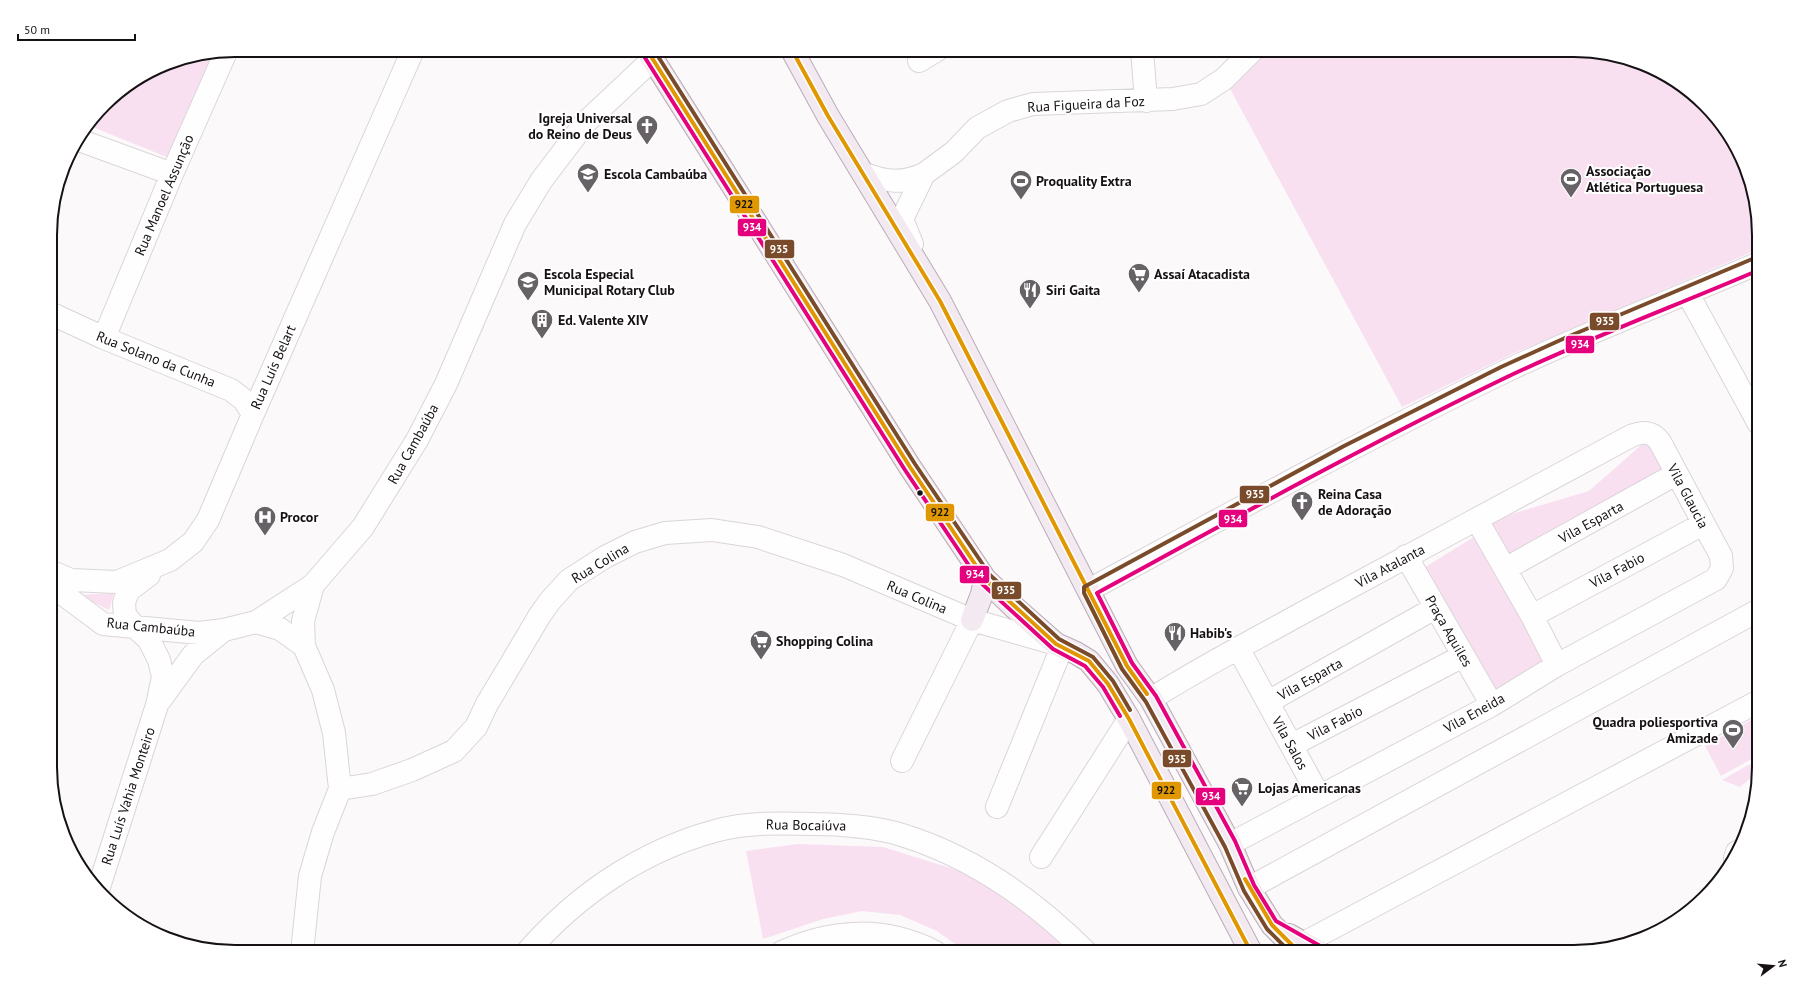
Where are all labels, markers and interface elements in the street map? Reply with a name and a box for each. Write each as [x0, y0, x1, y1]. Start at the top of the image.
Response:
scale bar [18, 16, 135, 42]
text: 50 m [24, 22, 50, 37]
street label: Rua Figueira da Foz [1027, 92, 1145, 116]
place label: Igreja Universal do Reino de Deus [528, 109, 633, 143]
church icon: Igreja Universal do Reino de Deus [634, 113, 660, 146]
street label: Rua Manoel Assunção [130, 132, 198, 258]
school or university icon: Escola Cambaúba [575, 161, 601, 194]
place label: Associação Atlética Portuguesa [1586, 162, 1703, 196]
place label: Escola Cambaúba [604, 165, 707, 183]
sports icon: Associação Atlética Portuguesa [1558, 166, 1584, 199]
sports icon: Proquality Extra [1008, 168, 1034, 201]
place label: Proquality Extra [1036, 172, 1132, 190]
line badge: 922 [729, 195, 760, 214]
text: 922 [735, 197, 753, 211]
line badge: 934 [737, 218, 767, 237]
text: 934 [743, 220, 762, 234]
line badge: 935 [764, 239, 795, 259]
text: 935 [770, 242, 788, 256]
supermarket icon: Assaí Atacadista [1126, 261, 1152, 294]
place label: Escola Especial Municipal Rotary Club [544, 265, 675, 299]
place label: Assaí Atacadista [1154, 265, 1250, 283]
school or university icon: Escola Especial Municipal Rotary Club [515, 269, 541, 302]
restaurant icon: Siri Gaita [1017, 277, 1043, 310]
place label: Siri Gaita [1046, 281, 1100, 299]
building icon: Ed. Valente XIV [529, 307, 555, 340]
place label: Ed. Valente XIV [558, 311, 649, 329]
line badge: 935 [1589, 312, 1620, 331]
text: 935 [1596, 314, 1614, 328]
street label: Rua Luís Belart [246, 322, 300, 412]
street label: Rua Solano da Cunha [94, 327, 218, 391]
line badge: 934 [1565, 335, 1595, 354]
text: 934 [1571, 337, 1590, 351]
street label: Rua Cambaúba [384, 401, 442, 487]
street label: Vila Glaucia [1663, 460, 1713, 531]
line badge: 935 [1239, 485, 1270, 504]
place label: Reina Casa de Adoração [1318, 485, 1392, 519]
text: 935 [1246, 487, 1264, 501]
unlabelled marker [915, 488, 925, 498]
church icon: Reina Casa de Adoração [1289, 489, 1315, 522]
street label: Vila Esparta [1555, 497, 1627, 548]
line badge: 922 [925, 503, 955, 522]
hospital icon: Procor [252, 504, 278, 537]
text: 922 [931, 505, 949, 519]
place label: Procor [280, 508, 318, 526]
line badge: 934 [1218, 509, 1248, 528]
text: 934 [1224, 512, 1243, 526]
street label: Rua Colina [568, 539, 632, 587]
street label: Vila Atalanta [1351, 540, 1428, 592]
street label: Vila Fabio [1586, 548, 1647, 592]
line badge: 934 [959, 565, 990, 584]
text: 934 [966, 567, 985, 581]
street label: Rua Colina [884, 576, 950, 618]
line badge: 935 [991, 581, 1022, 600]
text: 935 [997, 583, 1015, 597]
street label: Praça Aquiles [1421, 592, 1477, 670]
street label: Rua Cambaúba [106, 613, 196, 641]
restaurant icon: Habib's [1162, 620, 1188, 653]
place label: Habib's [1190, 624, 1232, 642]
supermarket icon: Shopping Colina [748, 628, 774, 661]
place label: Shopping Colina [776, 632, 873, 650]
street label: Vila Esparta [1274, 654, 1346, 705]
street label: Vila Eneida [1439, 689, 1508, 738]
street label: Vila Fabio [1304, 701, 1366, 745]
street label: Vila Salos [1268, 712, 1312, 773]
place label: Quadra poliesportiva Amizade [1593, 713, 1718, 747]
sports icon: Quadra poliesportiva Amizade [1720, 717, 1746, 750]
street label: Rua Luís Vahia Monteiro [97, 725, 159, 867]
line badge: 935 [1162, 749, 1192, 768]
text: 935 [1168, 752, 1186, 766]
supermarket icon: Lojas Americanas [1229, 775, 1255, 808]
place label: Lojas Americanas [1258, 779, 1361, 797]
line badge: 922 [1151, 781, 1182, 800]
text: 922 [1157, 783, 1175, 797]
line badge: 934 [1195, 787, 1226, 806]
text: 934 [1202, 789, 1221, 803]
street label: Rua Bocaiúva [766, 815, 846, 835]
north arrow [1753, 946, 1793, 986]
text: N [1775, 958, 1790, 969]

